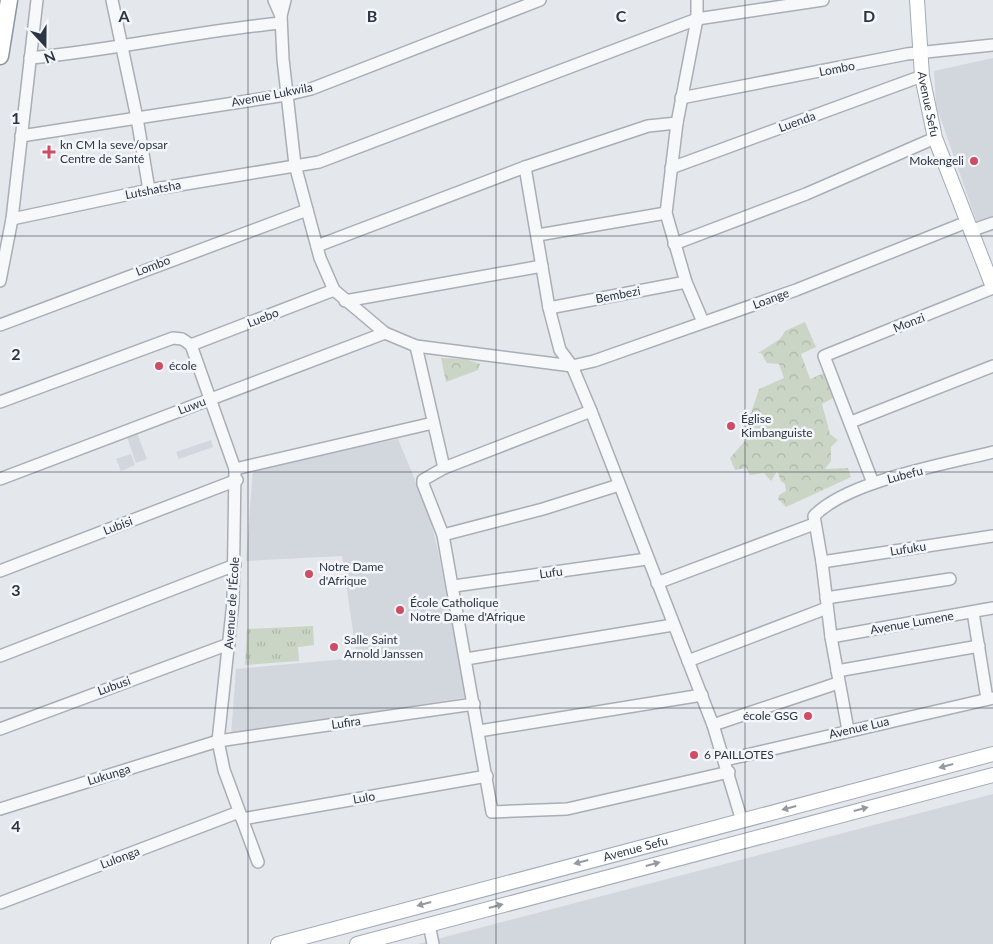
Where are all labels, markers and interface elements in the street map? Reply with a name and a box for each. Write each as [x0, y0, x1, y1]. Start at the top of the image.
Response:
text: A [117, 6, 130, 25]
text: B [367, 6, 377, 25]
text: C [616, 6, 627, 25]
text: D [863, 6, 875, 25]
north arrow [20, 20, 70, 70]
text: N [42, 48, 58, 67]
street label: Lombo [818, 58, 856, 79]
street label: Avenue Sefu [915, 71, 943, 138]
street label: Avenue Lukwila [230, 79, 314, 110]
text: 1 [11, 108, 21, 127]
street label: Luenda [776, 108, 817, 135]
place label: kn CM la seve/opsar Centre de Santé [60, 137, 168, 166]
marker: kn CM la seve/opsar Centre de Santé [42, 145, 56, 159]
place label: Mokengeli [909, 153, 964, 168]
marker: Mokengeli [968, 155, 980, 167]
street label: Lutshatsha [124, 177, 182, 202]
street label: Lombo [133, 252, 172, 279]
street label: Bembezi [594, 283, 642, 306]
street label: Loange [751, 285, 791, 312]
street label: Luebo [245, 305, 281, 330]
street label: Monzi [891, 309, 927, 336]
text: 2 [11, 344, 21, 363]
place label: école [169, 358, 197, 373]
marker: école [153, 360, 165, 372]
street label: Luwu [176, 393, 208, 418]
place label: Église Kimbanguiste [741, 411, 813, 440]
marker: Église Kimbanguiste [725, 420, 737, 432]
street label: Lubefu [885, 463, 924, 486]
street label: Lubisi [101, 513, 135, 538]
street label: Lufuku [889, 538, 927, 559]
street label: Avenue de l'École [221, 556, 242, 650]
place label: Notre Dame d'Afrique [319, 559, 384, 588]
street label: Lufu [538, 563, 564, 582]
marker: Notre Dame d'Afrique [303, 568, 315, 580]
text: 3 [11, 580, 21, 599]
place label: École Catholique Notre Dame d'Afrique [410, 595, 525, 624]
marker: École Catholique Notre Dame d'Afrique [394, 604, 406, 616]
street label: Avenue Lumene [869, 608, 955, 637]
place label: Salle Saint Arnold Janssen [344, 632, 423, 661]
marker: Salle Saint Arnold Janssen [328, 641, 340, 653]
street label: Lubusi [95, 673, 132, 698]
place label: école GSG [743, 708, 798, 723]
marker: école GSG [802, 710, 814, 722]
street label: Lufira [330, 713, 362, 732]
street label: Avenue Lua [827, 713, 890, 742]
place label: 6 PAILLOTES [704, 747, 774, 762]
marker: 6 PAILLOTES [688, 749, 700, 761]
street label: Lukunga [86, 761, 132, 788]
one-way arrow [938, 763, 953, 771]
street label: Lulo [352, 788, 376, 807]
one-way arrow [781, 805, 796, 813]
one-way arrow [853, 805, 868, 813]
text: 4 [11, 816, 21, 835]
street label: Avenue Sefu [601, 833, 670, 864]
street label: Lulonga [98, 843, 142, 872]
one-way arrow [573, 859, 588, 867]
one-way arrow [646, 860, 661, 868]
one-way arrow [416, 900, 431, 908]
one-way arrow [489, 902, 504, 910]

